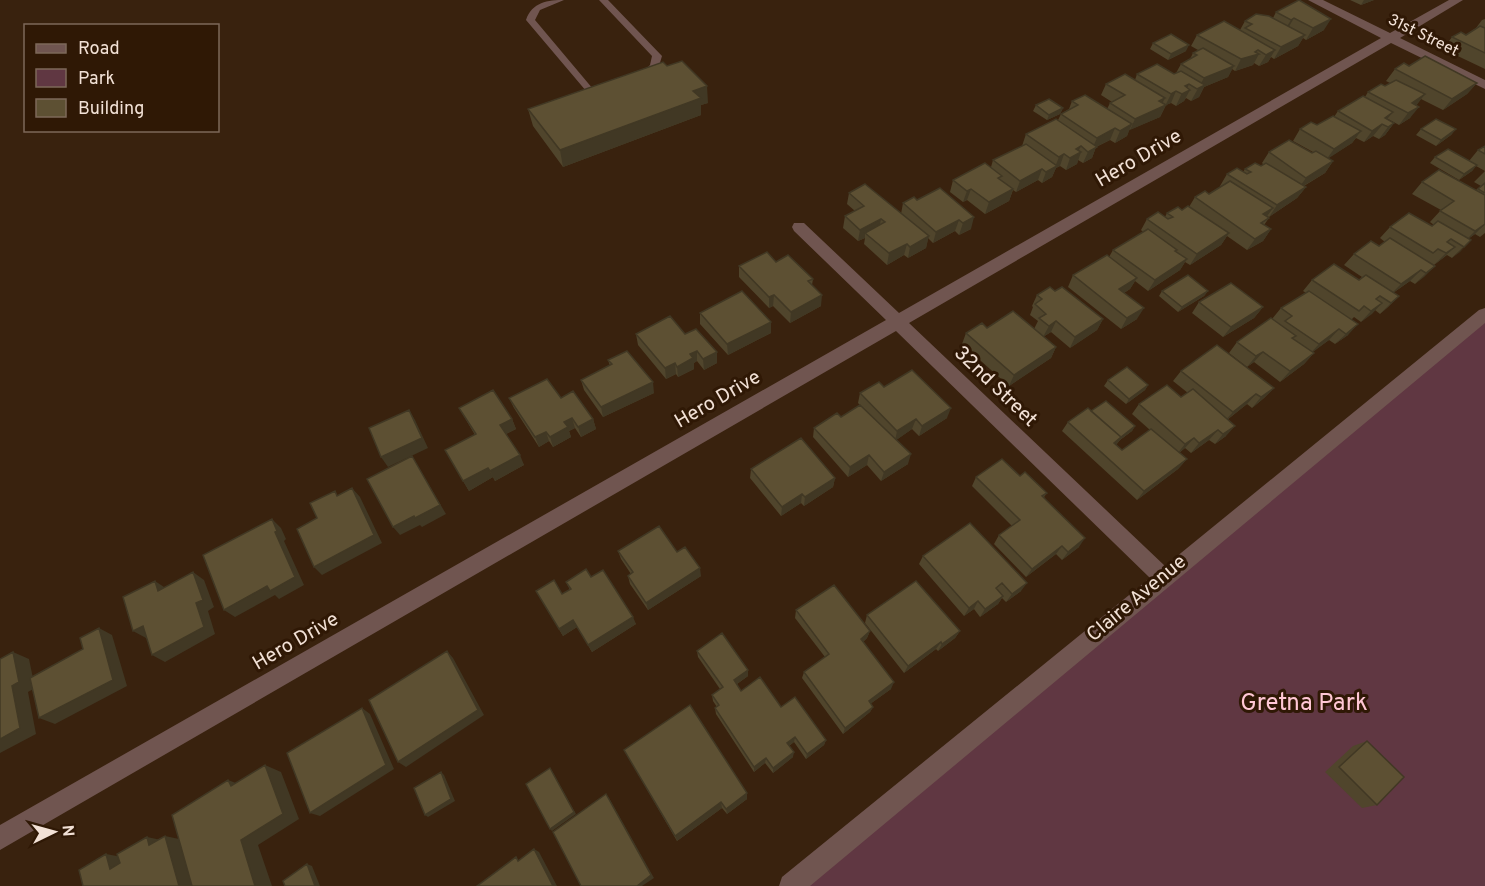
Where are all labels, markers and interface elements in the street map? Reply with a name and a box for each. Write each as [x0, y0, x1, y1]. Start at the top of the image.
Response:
street label: 31st Street [1384, 10, 1462, 62]
legend [24, 24, 219, 132]
text: Road [78, 38, 120, 61]
text: Park [78, 68, 115, 91]
text: Building [78, 98, 144, 121]
street label: Hero Drive [1091, 124, 1187, 194]
street label: 32nd Street [948, 341, 1042, 433]
street label: Hero Drive [670, 365, 766, 435]
street label: Claire Avenue [1082, 550, 1192, 648]
street label: Hero Drive [248, 607, 344, 677]
park label: Gretna Park [1240, 689, 1368, 719]
north arrow [24, 802, 84, 862]
text: N [56, 824, 77, 837]

